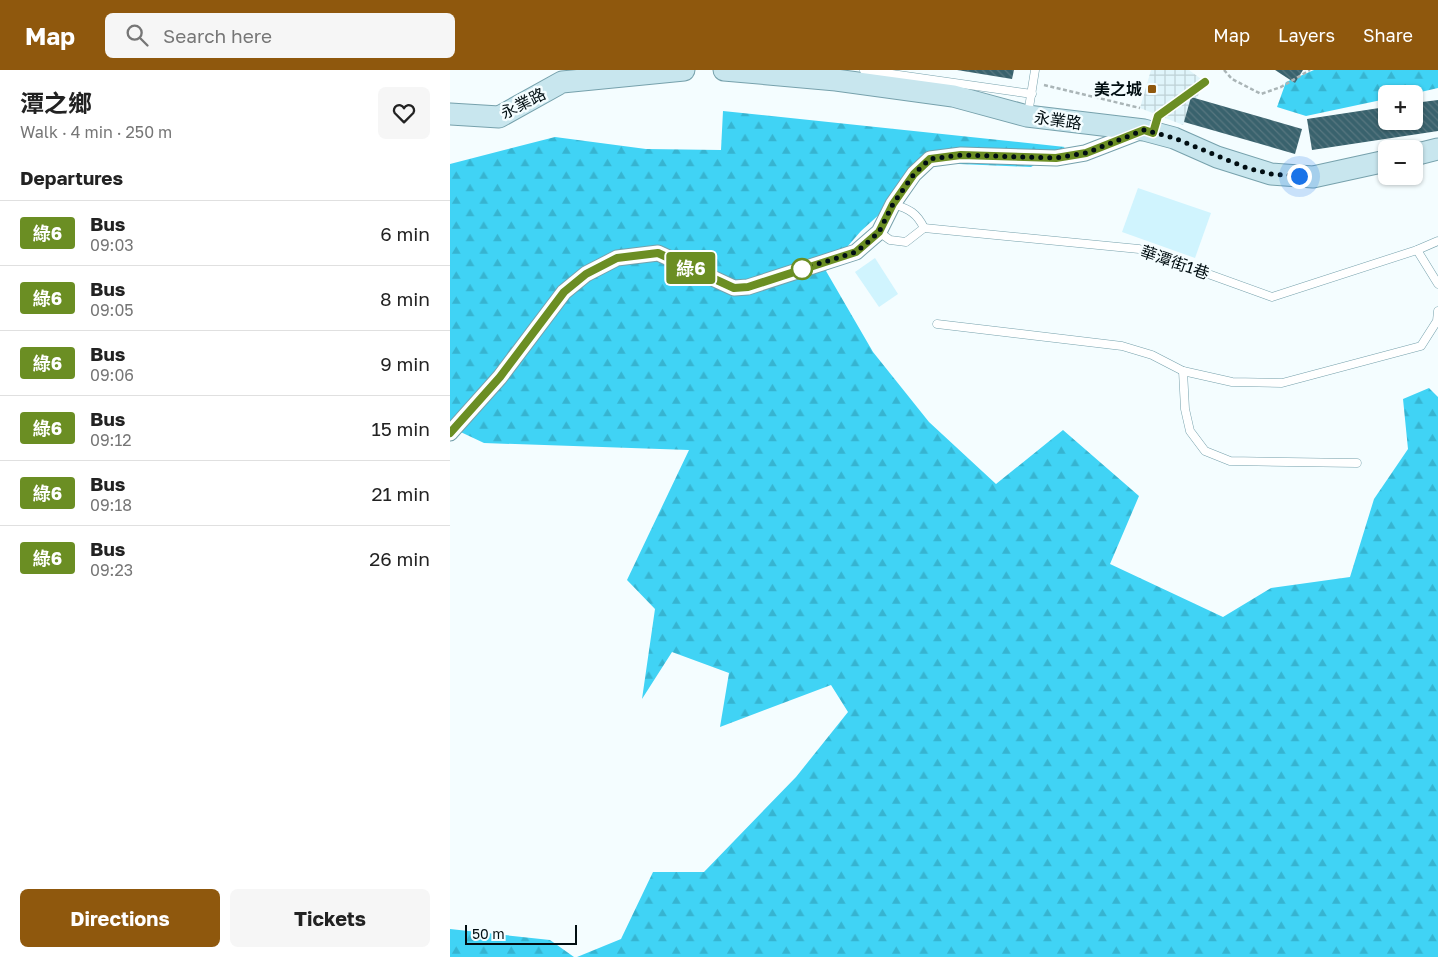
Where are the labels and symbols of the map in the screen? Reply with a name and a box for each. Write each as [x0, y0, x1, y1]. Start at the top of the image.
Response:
place label: 美之城 [1094, 79, 1142, 99]
street label: 永業路 [497, 83, 549, 123]
marker: 美之城 [1146, 83, 1158, 95]
street label: 永業路 [1033, 107, 1083, 133]
your location [1287, 164, 1312, 189]
street label: 華潭街1巷 [1138, 241, 1212, 283]
line badge: 綠6 [668, 252, 714, 284]
unlabelled marker [791, 258, 813, 280]
scale bar [465, 922, 578, 945]

